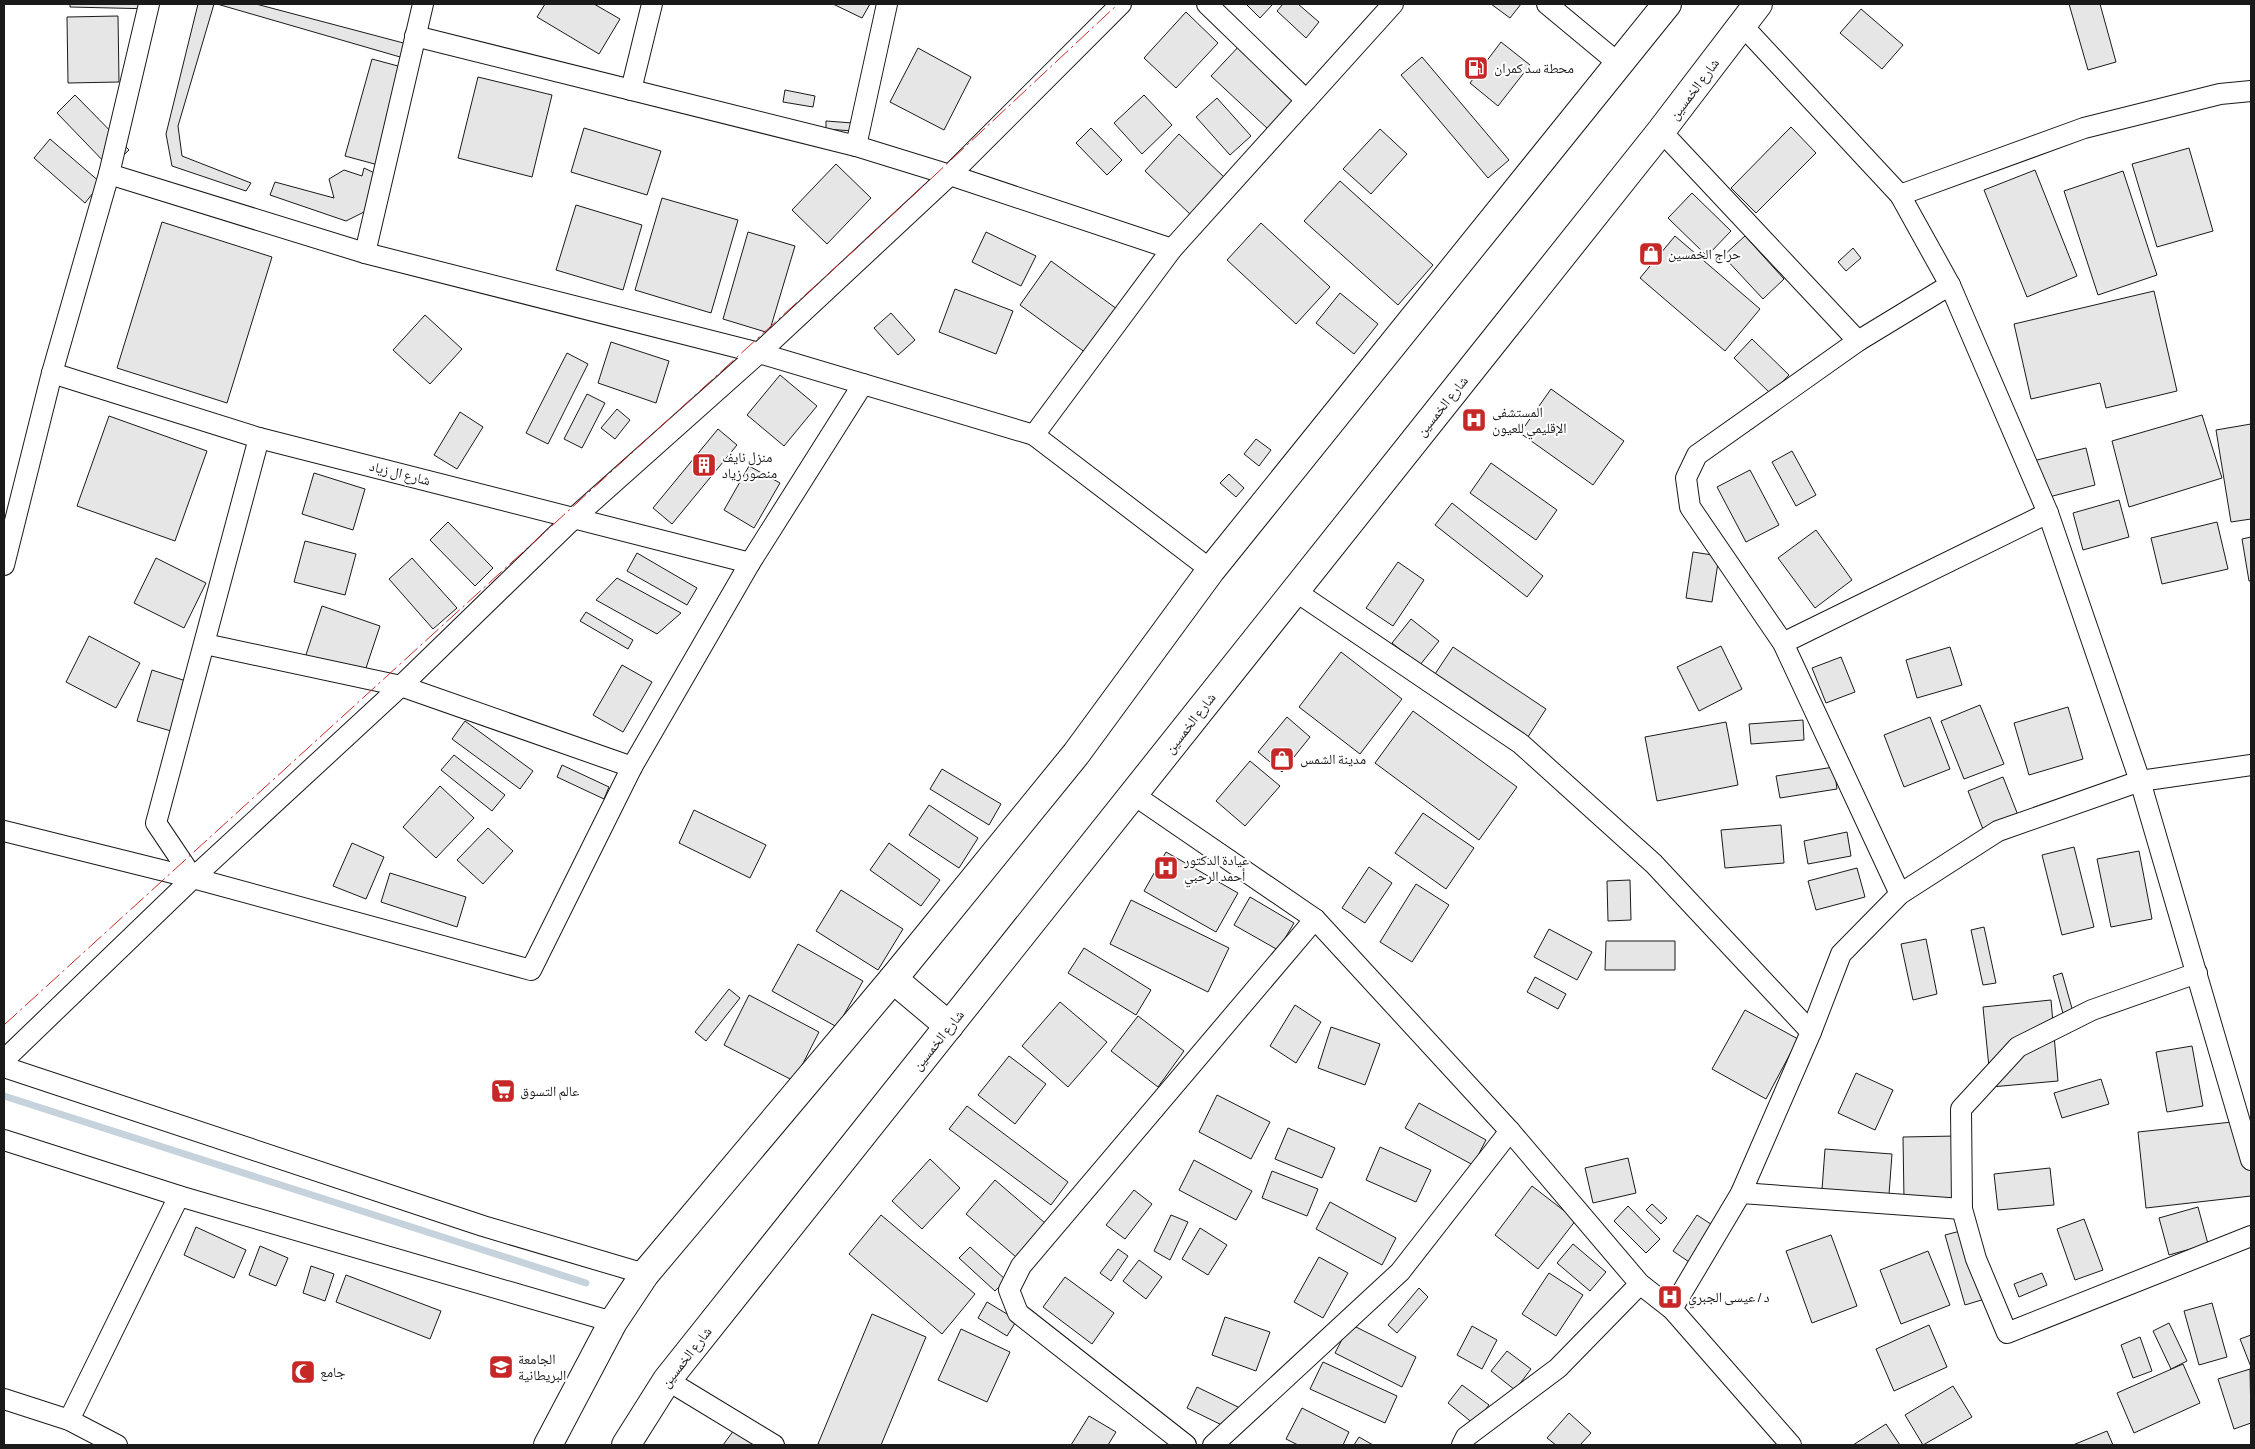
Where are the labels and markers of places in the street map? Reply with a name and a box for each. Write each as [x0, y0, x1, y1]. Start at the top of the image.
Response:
fuel station icon: محطة سد كمران [1463, 55, 1489, 81]
place label: محطة سد كمران [1494, 60, 1574, 77]
shop icon: حراج الخمسين [1638, 241, 1664, 267]
place label: حراج الخمسين [1668, 246, 1741, 264]
place label: المستشفى الإقليمي للعيون [1492, 404, 1567, 440]
hospital icon: المستشفى الإقليمي للعيون [1461, 407, 1487, 433]
place label: منزل نايف منصور زياد [722, 449, 777, 482]
building icon: منزل نايف منصور زياد [691, 452, 717, 478]
shop icon: مدينة الشمس [1269, 746, 1295, 772]
place label: مدينة الشمس [1300, 751, 1366, 768]
place label: عيادة الدكتور أحمد الرحبي [1183, 852, 1249, 888]
hospital icon: عيادة الدكتور أحمد الرحبي [1153, 855, 1179, 881]
supermarket icon: عالم التسوق [490, 1078, 516, 1104]
place label: عالم التسوق [520, 1083, 579, 1101]
hospital icon: د / عيسى الجبري [1657, 1284, 1683, 1310]
place label: د / عيسى الجبري [1688, 1289, 1770, 1309]
place label: الجامعة البريطانية [518, 1351, 566, 1384]
school or university icon: الجامعة البريطانية [488, 1354, 514, 1380]
mosque icon: جامع [290, 1359, 316, 1385]
place label: جامع [320, 1364, 346, 1382]

